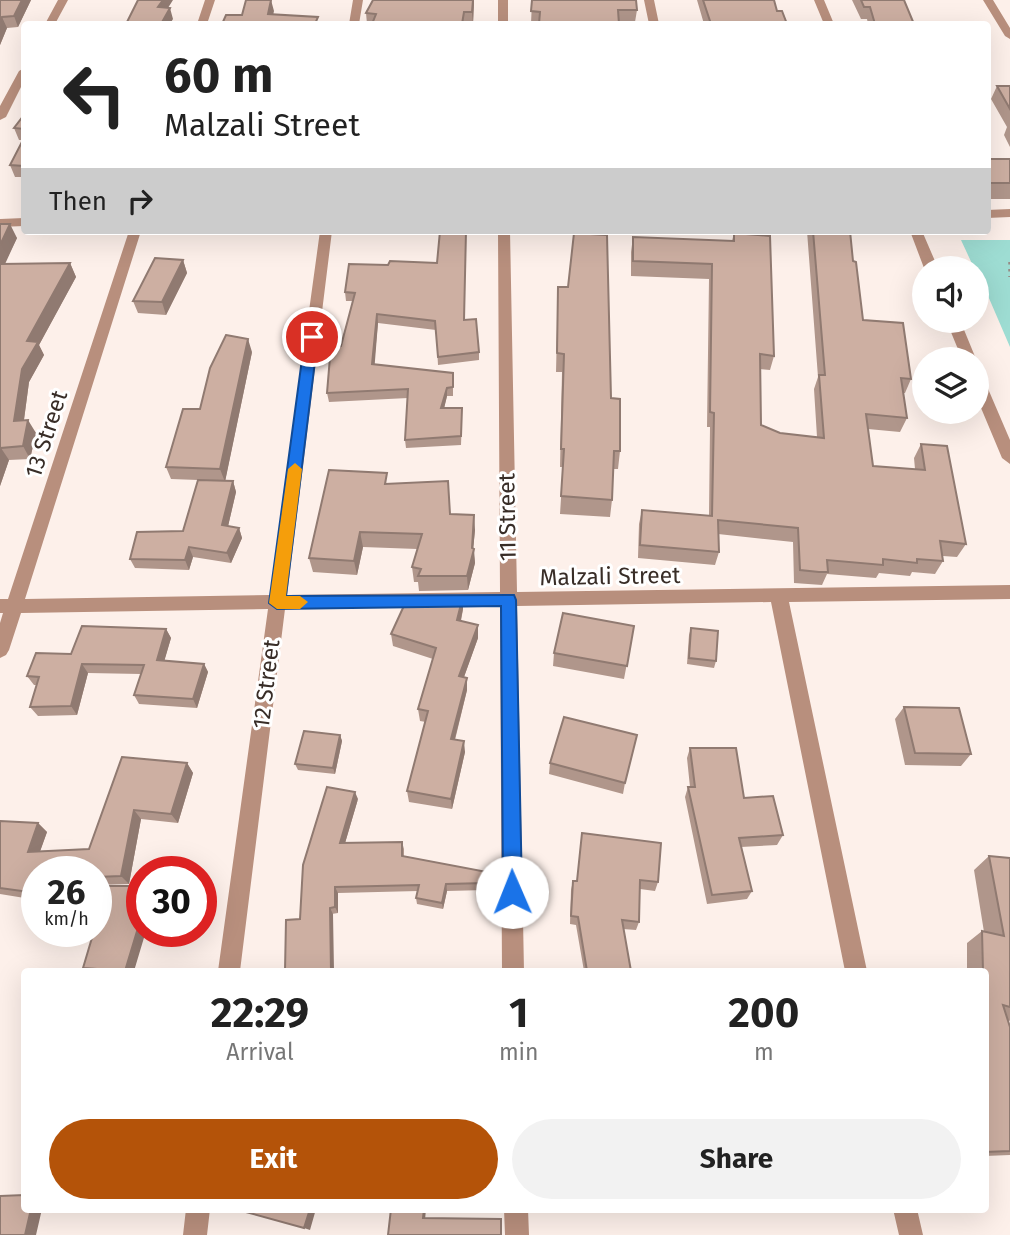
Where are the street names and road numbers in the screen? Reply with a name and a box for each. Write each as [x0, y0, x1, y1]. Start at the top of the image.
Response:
street label: 13 Street [19, 386, 73, 481]
street label: 11 Street [492, 472, 522, 561]
street label: Malzali Street [539, 561, 681, 591]
street label: 12 Street [247, 637, 285, 730]

